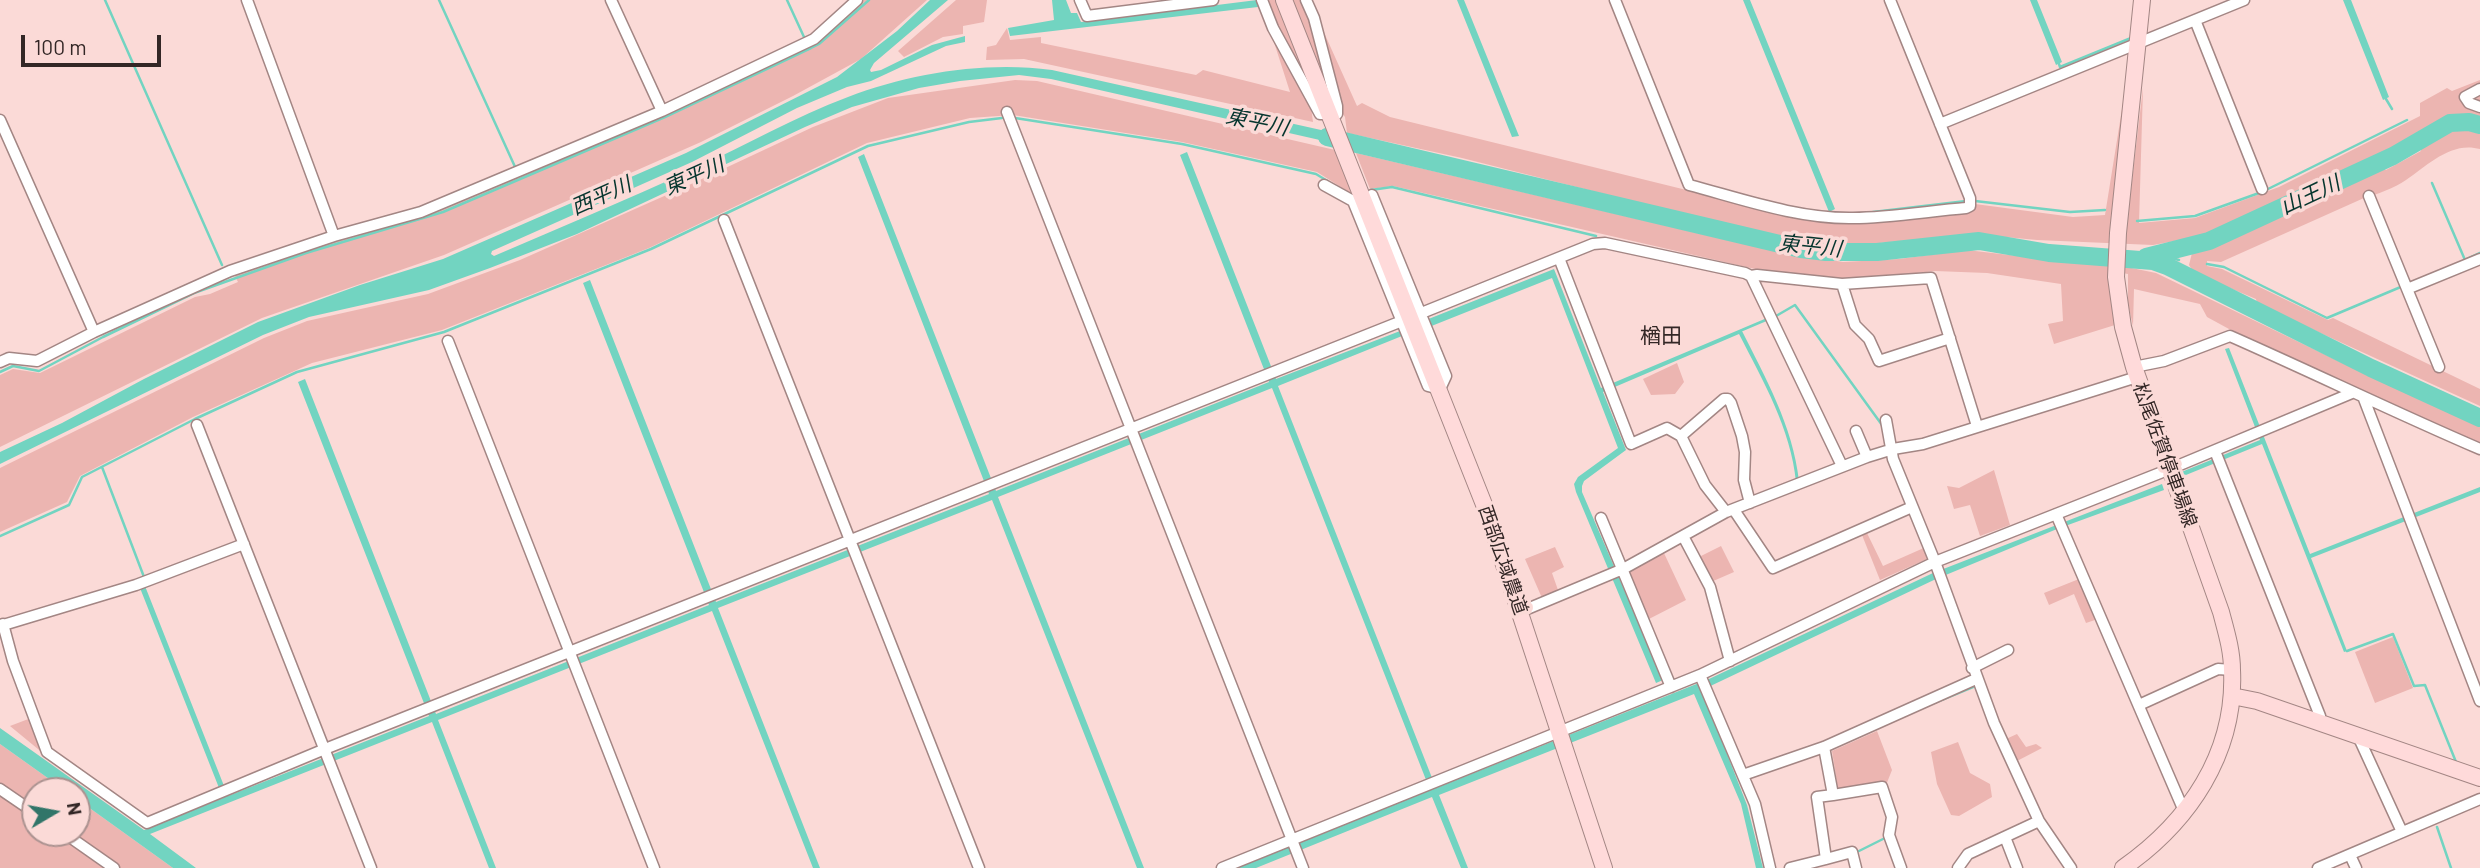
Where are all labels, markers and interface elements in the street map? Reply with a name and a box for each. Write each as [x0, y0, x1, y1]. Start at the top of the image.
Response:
scale bar [24, 21, 164, 65]
text: 100 m [34, 34, 87, 59]
water label: 東平川 [1224, 103, 1290, 141]
water label: 東平川 [660, 152, 728, 200]
water label: 山王川 [2276, 170, 2344, 220]
water label: 西平川 [567, 172, 635, 220]
water label: 東平川 [1777, 230, 1843, 262]
district label: 楢田 [1640, 323, 1682, 349]
street label: 松尾佐賀停車場線 [2128, 380, 2202, 530]
street label: 西部広域農道 [1474, 502, 1532, 618]
north arrow [21, 777, 91, 847]
text: N [63, 800, 88, 817]

